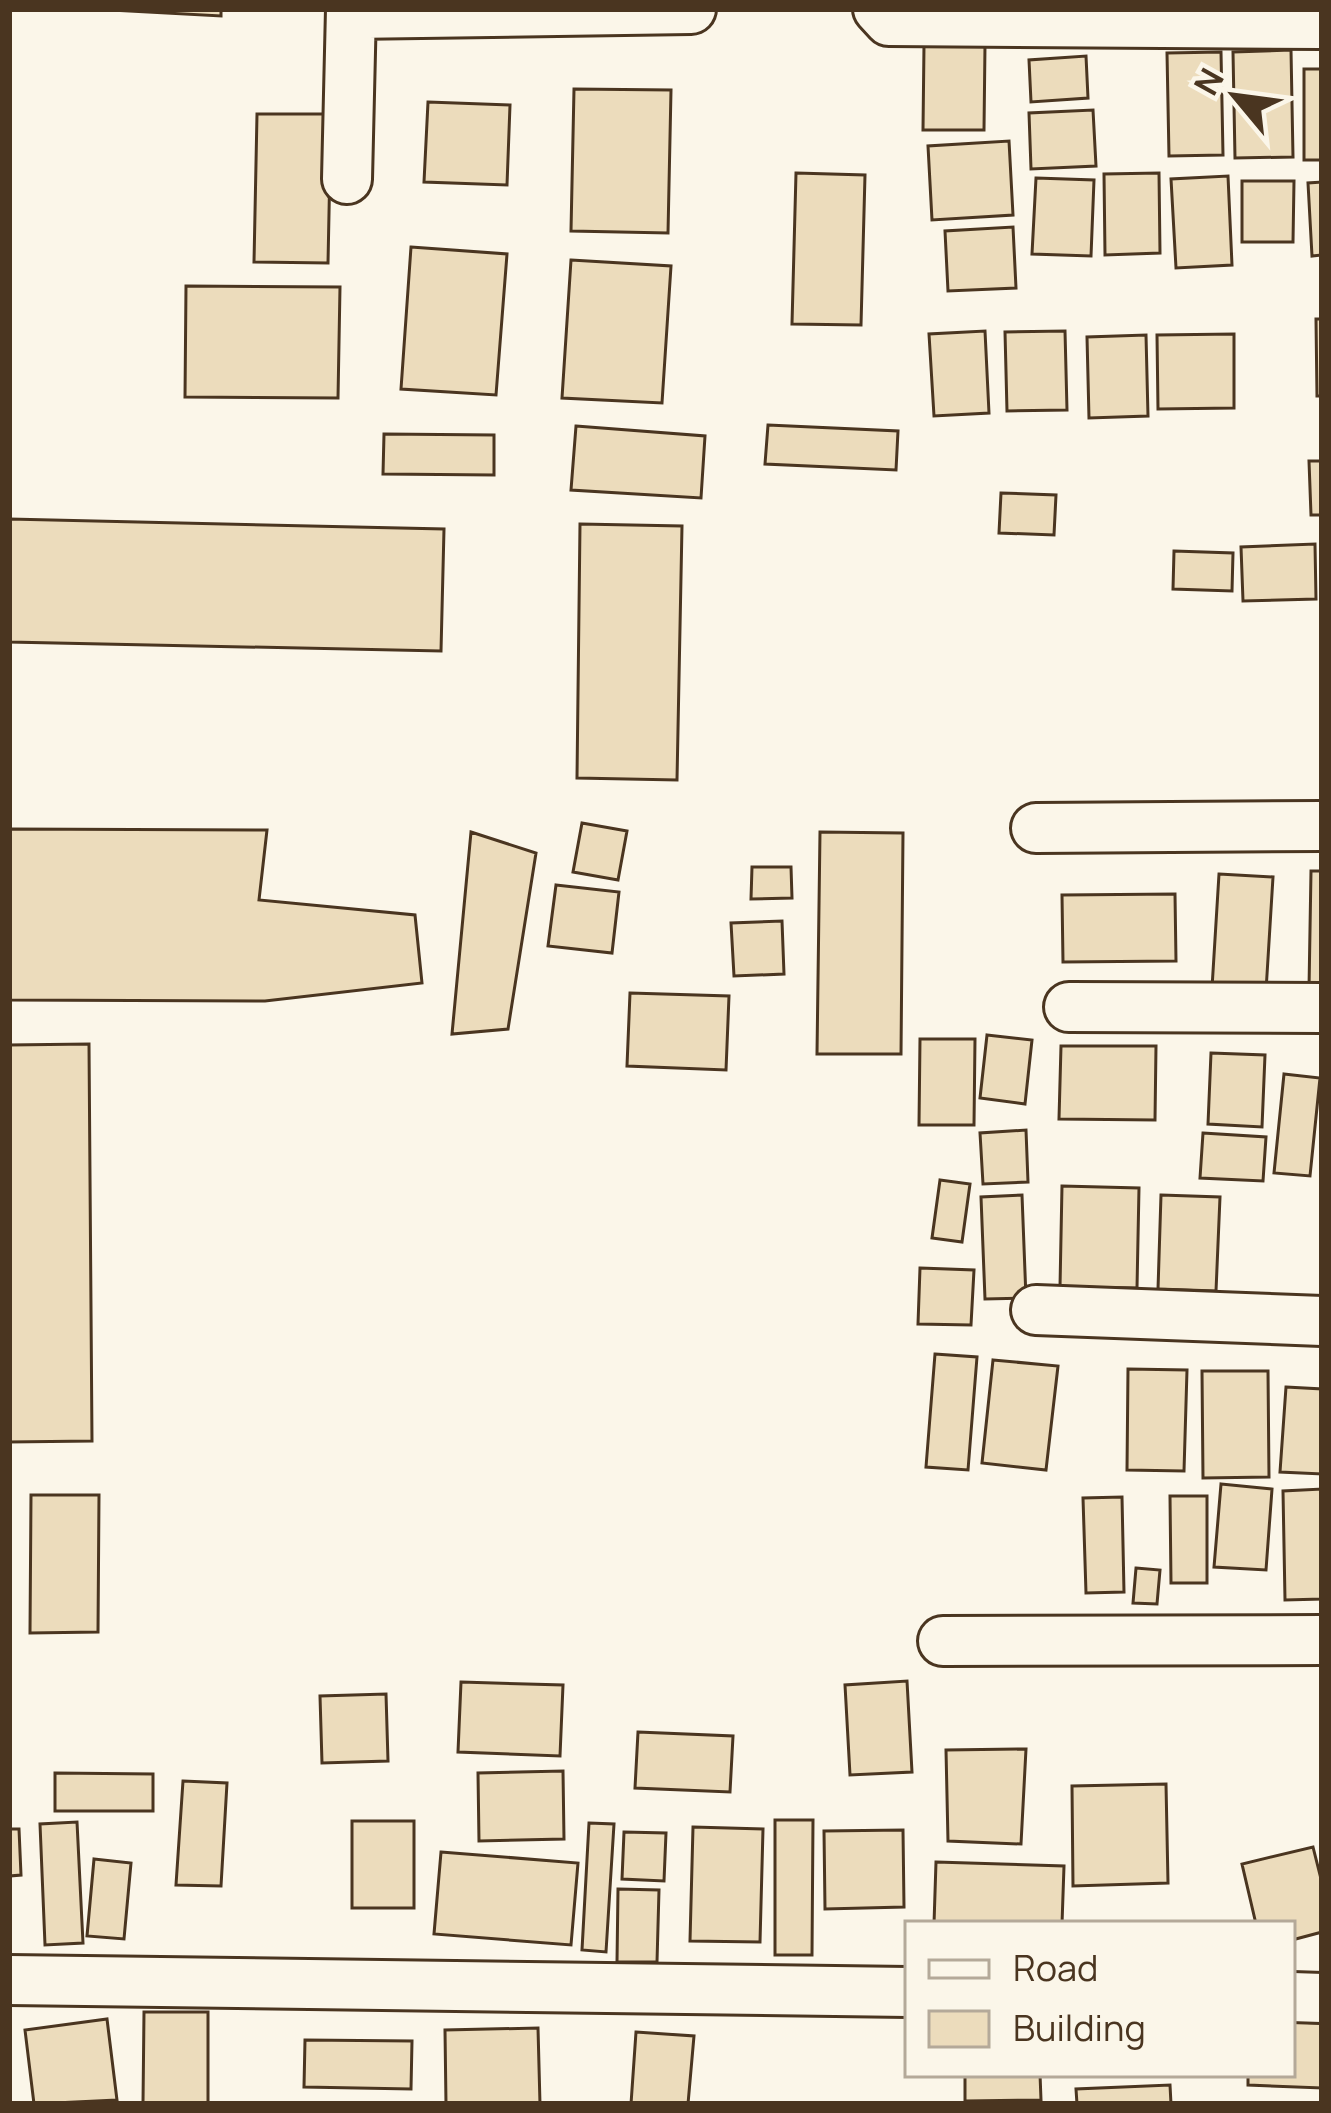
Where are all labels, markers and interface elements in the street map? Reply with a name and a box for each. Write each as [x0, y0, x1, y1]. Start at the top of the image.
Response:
north arrow [1175, 36, 1295, 156]
text: N [1183, 60, 1234, 102]
legend [905, 1921, 1295, 2077]
text: Road [1013, 1943, 1098, 1992]
text: Building [1013, 2003, 1146, 2052]

